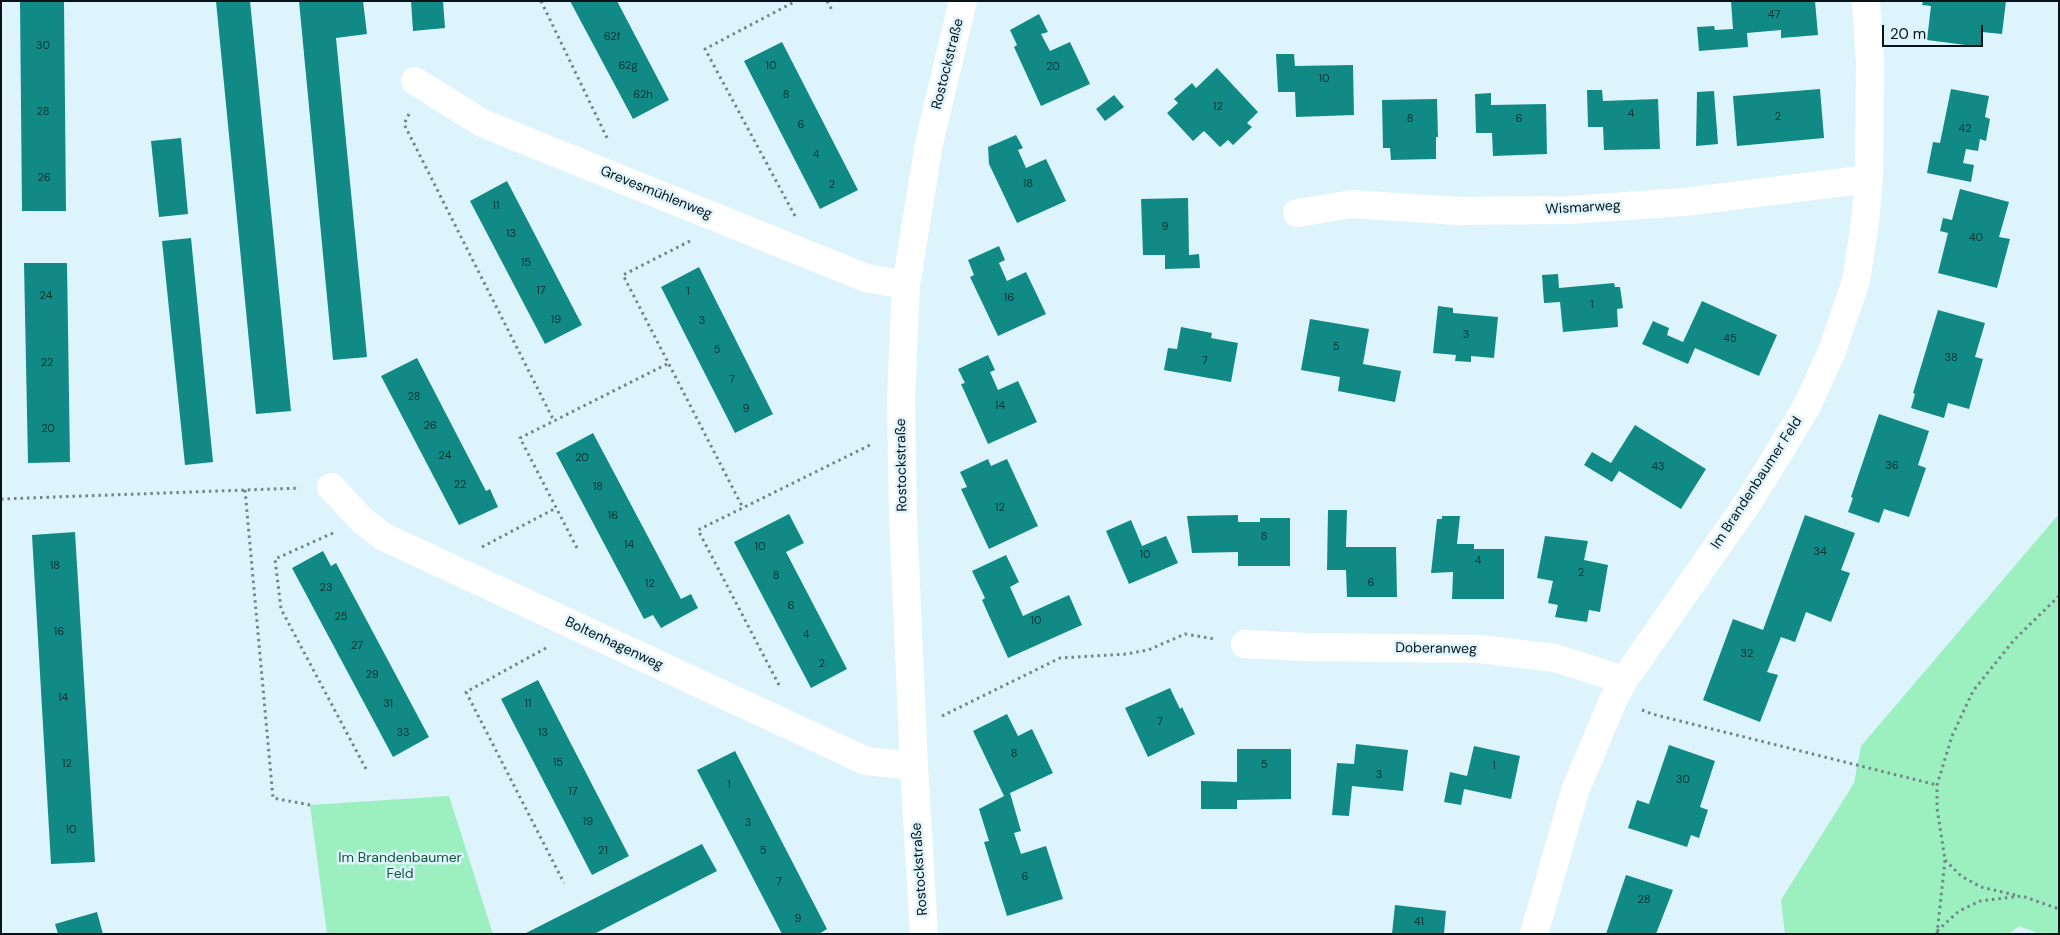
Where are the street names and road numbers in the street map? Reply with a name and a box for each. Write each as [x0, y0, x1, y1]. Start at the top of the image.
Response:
street label: Rostockstraße [929, 17, 967, 111]
street label: Grevesmühlenweg [598, 163, 714, 223]
street label: Wismarweg [1545, 198, 1621, 218]
street label: Im Brandenbaumer Feld [1708, 414, 1806, 552]
street label: Rostockstraße [893, 418, 911, 512]
street label: Boltenhagenweg [562, 614, 666, 674]
street label: Doberanweg [1395, 640, 1477, 658]
street label: Rostockstraße [908, 822, 932, 916]

